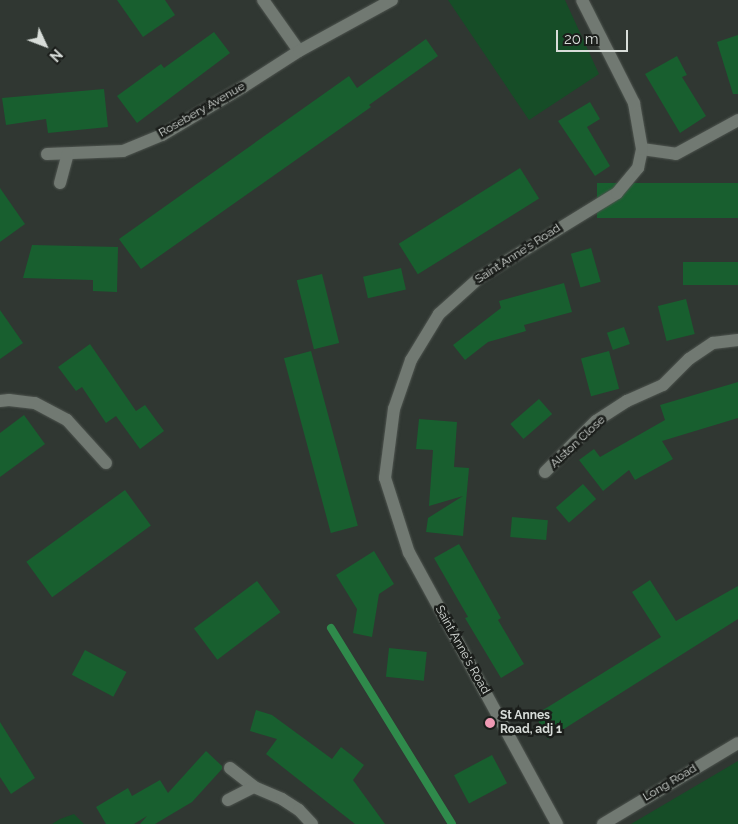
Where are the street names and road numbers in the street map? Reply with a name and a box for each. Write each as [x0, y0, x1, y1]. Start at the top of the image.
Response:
street label: Rosebery Avenue [156, 79, 248, 141]
street label: Saint Anne's Road [472, 221, 564, 287]
street label: Alston Close [548, 413, 608, 471]
street label: Saint Anne's Road [432, 603, 492, 697]
street label: Long Road [640, 761, 700, 805]

